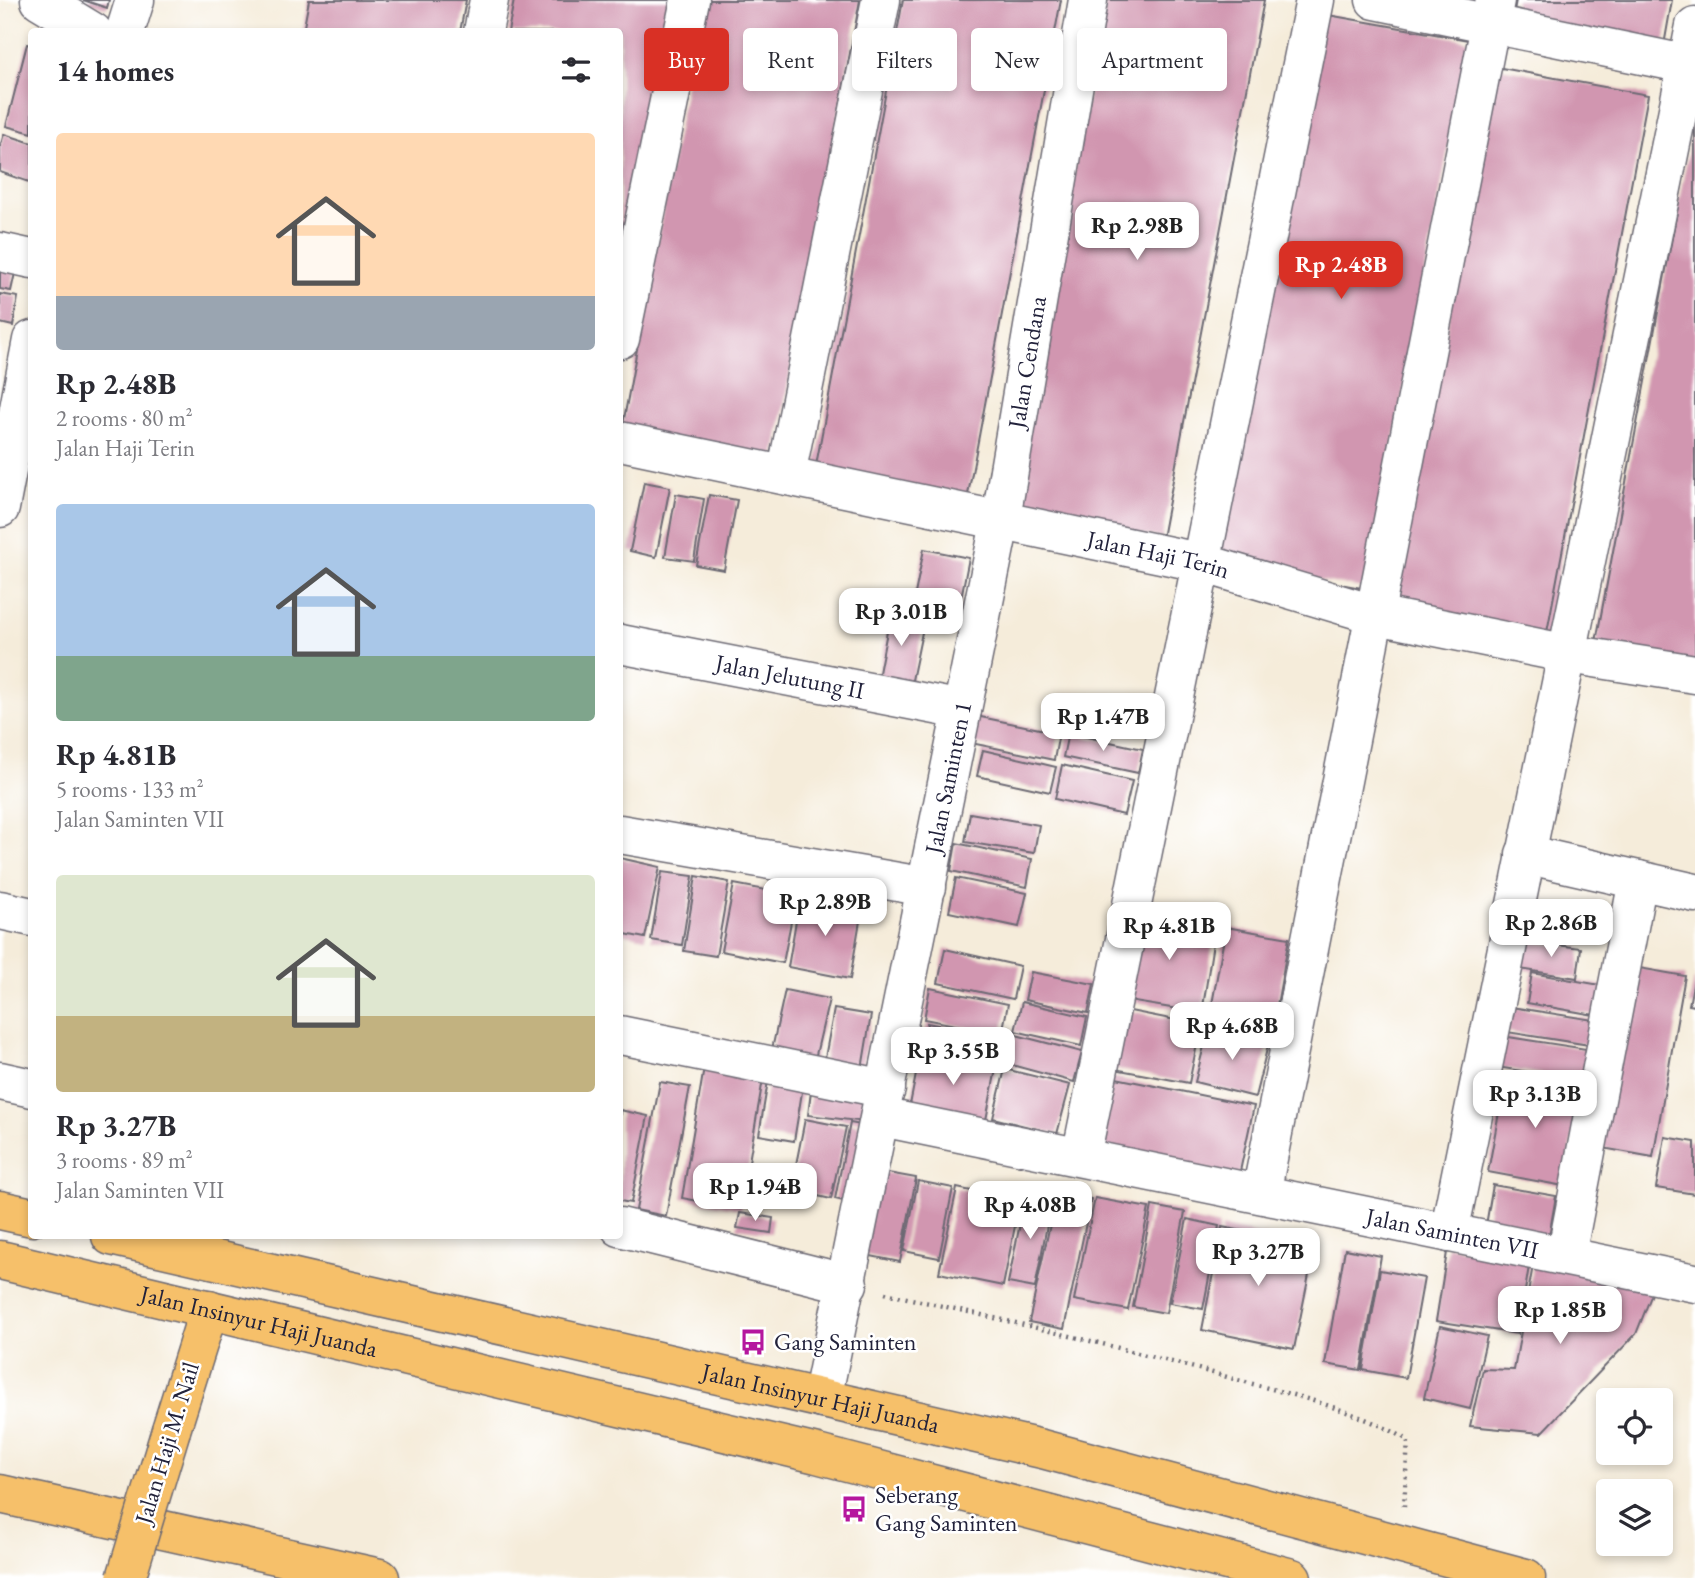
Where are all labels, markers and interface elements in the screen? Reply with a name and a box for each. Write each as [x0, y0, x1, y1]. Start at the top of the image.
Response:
chip: Buy [644, 28, 729, 91]
chip: Rent [743, 28, 838, 91]
chip: Filters [852, 28, 957, 91]
chip: New [971, 28, 1063, 91]
chip: Apartment [1077, 28, 1227, 91]
text: 14 homes [56, 51, 174, 90]
icon: filters [557, 51, 595, 89]
icon: home [263, 178, 389, 304]
pin: Rp 2.98B [1065, 202, 1209, 262]
text: Rp 2.98B [1091, 210, 1183, 240]
pin: Rp 2.48B [1269, 242, 1413, 301]
text: Rp 2.48B [1295, 249, 1387, 279]
street label: Jalan Cendana [1000, 293, 1053, 433]
text: Rp 2.48B [56, 364, 176, 403]
text: 2 rooms · 80 m² [56, 403, 193, 433]
text: Jalan Haji Terin [56, 433, 195, 463]
street label: Jalan Haji Terin [1082, 523, 1234, 585]
icon: home [263, 549, 389, 675]
pin: Rp 3.01B [829, 588, 973, 648]
text: Rp 3.01B [855, 596, 947, 626]
street label: Jalan Jelutung II [711, 646, 867, 706]
pin: Rp 1.47B [1031, 694, 1175, 753]
street label: Jalan Saminten 1 [917, 699, 978, 858]
text: Rp 1.47B [1057, 701, 1149, 731]
text: Rp 4.81B [56, 735, 176, 774]
text: 5 rooms · 133 m² [56, 774, 204, 804]
text: Jalan Saminten VII [56, 804, 224, 834]
pin: Rp 2.89B [753, 878, 897, 938]
text: Rp 2.89B [779, 886, 871, 916]
pin: Rp 2.86B [1479, 900, 1623, 959]
pin: Rp 4.81B [1097, 902, 1241, 962]
text: Rp 2.86B [1505, 907, 1597, 937]
text: Rp 4.81B [1123, 910, 1215, 940]
icon: home [263, 920, 389, 1046]
pin: Rp 4.68B [1160, 1002, 1304, 1062]
text: Rp 4.68B [1186, 1010, 1278, 1040]
pin: Rp 3.55B [881, 1028, 1025, 1087]
text: Rp 3.55B [907, 1035, 999, 1065]
pin: Rp 3.13B [1463, 1070, 1607, 1130]
text: Rp 3.13B [1489, 1078, 1581, 1108]
text: Rp 3.27B [56, 1106, 176, 1145]
text: 3 rooms · 89 m² [56, 1145, 193, 1175]
pin: Rp 1.94B [683, 1164, 827, 1223]
text: Rp 1.94B [709, 1171, 801, 1201]
text: Jalan Saminten VII [56, 1175, 224, 1205]
pin: Rp 4.08B [958, 1182, 1102, 1241]
text: Rp 4.08B [984, 1189, 1076, 1219]
street label: Jalan Saminten VII [1361, 1200, 1541, 1266]
pin: Rp 3.27B [1186, 1228, 1330, 1288]
text: Rp 3.27B [1212, 1236, 1304, 1266]
street label: Jalan Insinyur Haji Juanda [135, 1277, 381, 1364]
pin: Rp 1.85B [1488, 1286, 1632, 1346]
text: Rp 1.85B [1514, 1294, 1606, 1324]
place label: Gang Saminten [774, 1326, 917, 1357]
bus stop icon: Gang Saminten [738, 1327, 768, 1357]
street label: Jalan Insinyur Haji Juanda [697, 1355, 943, 1440]
street label: Jalan Haji M. Nail [127, 1358, 206, 1529]
map controls [1596, 1388, 1673, 1556]
button: locate [1596, 1388, 1673, 1465]
place label: Seberang Gang Saminten [875, 1479, 1018, 1538]
button: layers [1596, 1479, 1673, 1556]
bus stop icon: Seberang Gang Saminten [839, 1494, 869, 1524]

